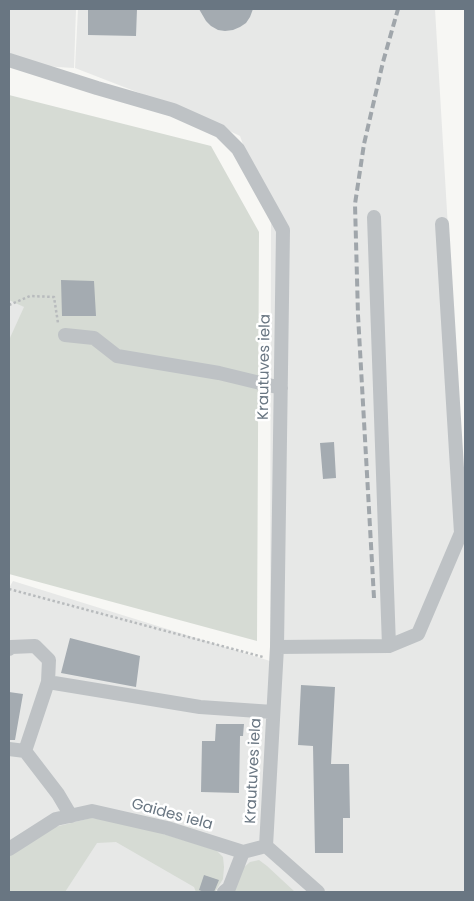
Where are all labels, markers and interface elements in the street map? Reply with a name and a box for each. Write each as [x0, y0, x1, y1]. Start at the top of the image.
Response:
street label: Krautuves iela [255, 314, 275, 420]
street label: Krautuves iela [242, 718, 266, 824]
street label: Gaides iela [129, 795, 215, 835]

